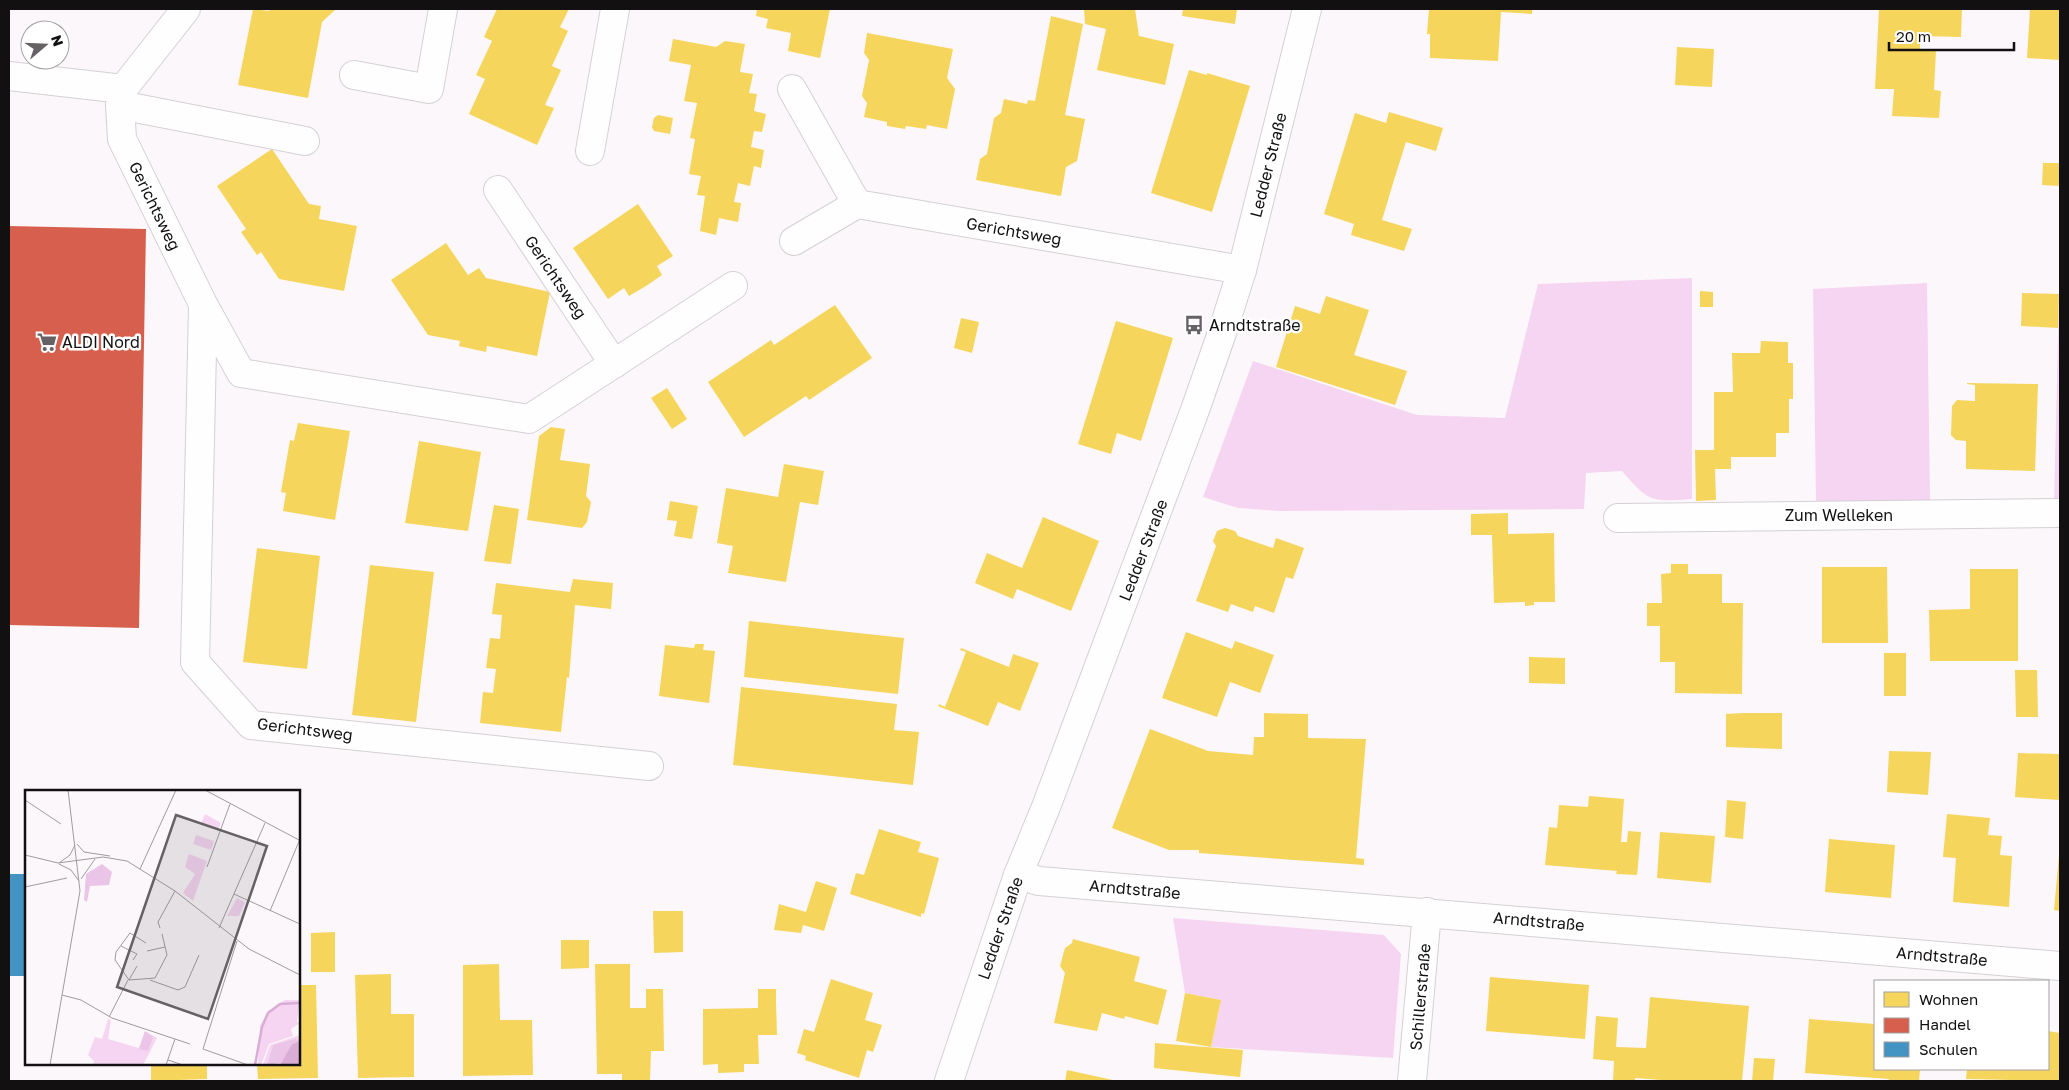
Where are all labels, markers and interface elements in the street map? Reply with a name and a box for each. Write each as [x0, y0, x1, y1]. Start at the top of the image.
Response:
north arrow [20, 20, 70, 70]
scale bar [1889, 20, 2014, 52]
text: 20 m [1896, 27, 1931, 45]
text: N [48, 33, 68, 48]
street label: Ledder Straße [1245, 110, 1291, 220]
street label: Gerichtsweg [125, 158, 185, 254]
street label: Gerichtsweg [965, 213, 1063, 249]
street label: Gerichtsweg [521, 231, 591, 323]
bus stop icon: Arndtstraße [1183, 314, 1205, 336]
place label: Arndtstraße [1209, 315, 1301, 335]
supermarket icon: ALDI Nord [36, 331, 58, 353]
place label: ALDI Nord [62, 332, 140, 352]
street label: Ledder Straße [1114, 496, 1172, 604]
street label: Zum Welleken [1785, 505, 1893, 525]
street label: Gerichtsweg [256, 713, 354, 745]
inset map [25, 790, 300, 1065]
street label: Ledder Straße [973, 874, 1027, 982]
street label: Arndtstraße [1088, 875, 1182, 903]
street label: Arndtstraße [1492, 907, 1586, 935]
street label: Arndtstraße [1895, 942, 1989, 970]
street label: Schillerstraße [1405, 943, 1435, 1051]
legend [1874, 980, 2049, 1070]
text: Wohnen [1919, 990, 1978, 1008]
text: Handel [1919, 1015, 1971, 1033]
text: Schulen [1919, 1040, 1978, 1058]

